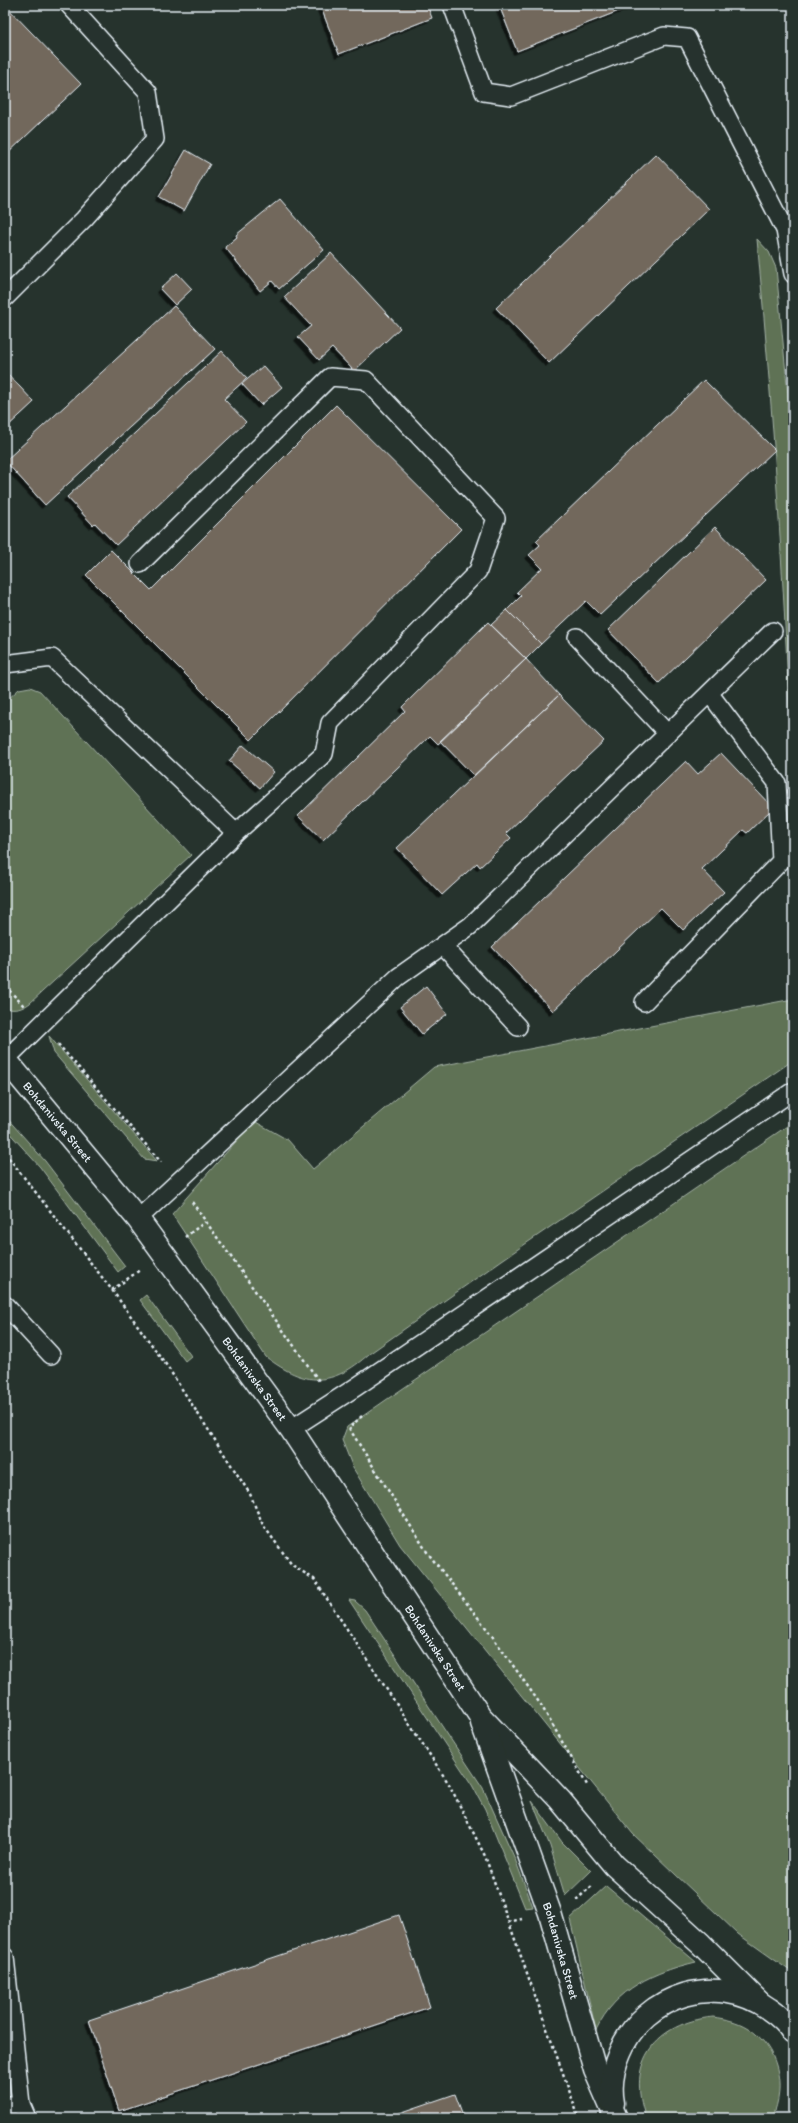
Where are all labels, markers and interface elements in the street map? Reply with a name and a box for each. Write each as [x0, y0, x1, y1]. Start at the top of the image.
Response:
street label: Bohdanivska Street [20, 1079, 95, 1166]
street label: Bohdanivska Street [219, 1334, 290, 1424]
street label: Bohdanivska Street [402, 1602, 469, 1694]
street label: Bohdanivska Street [540, 1900, 582, 2001]

